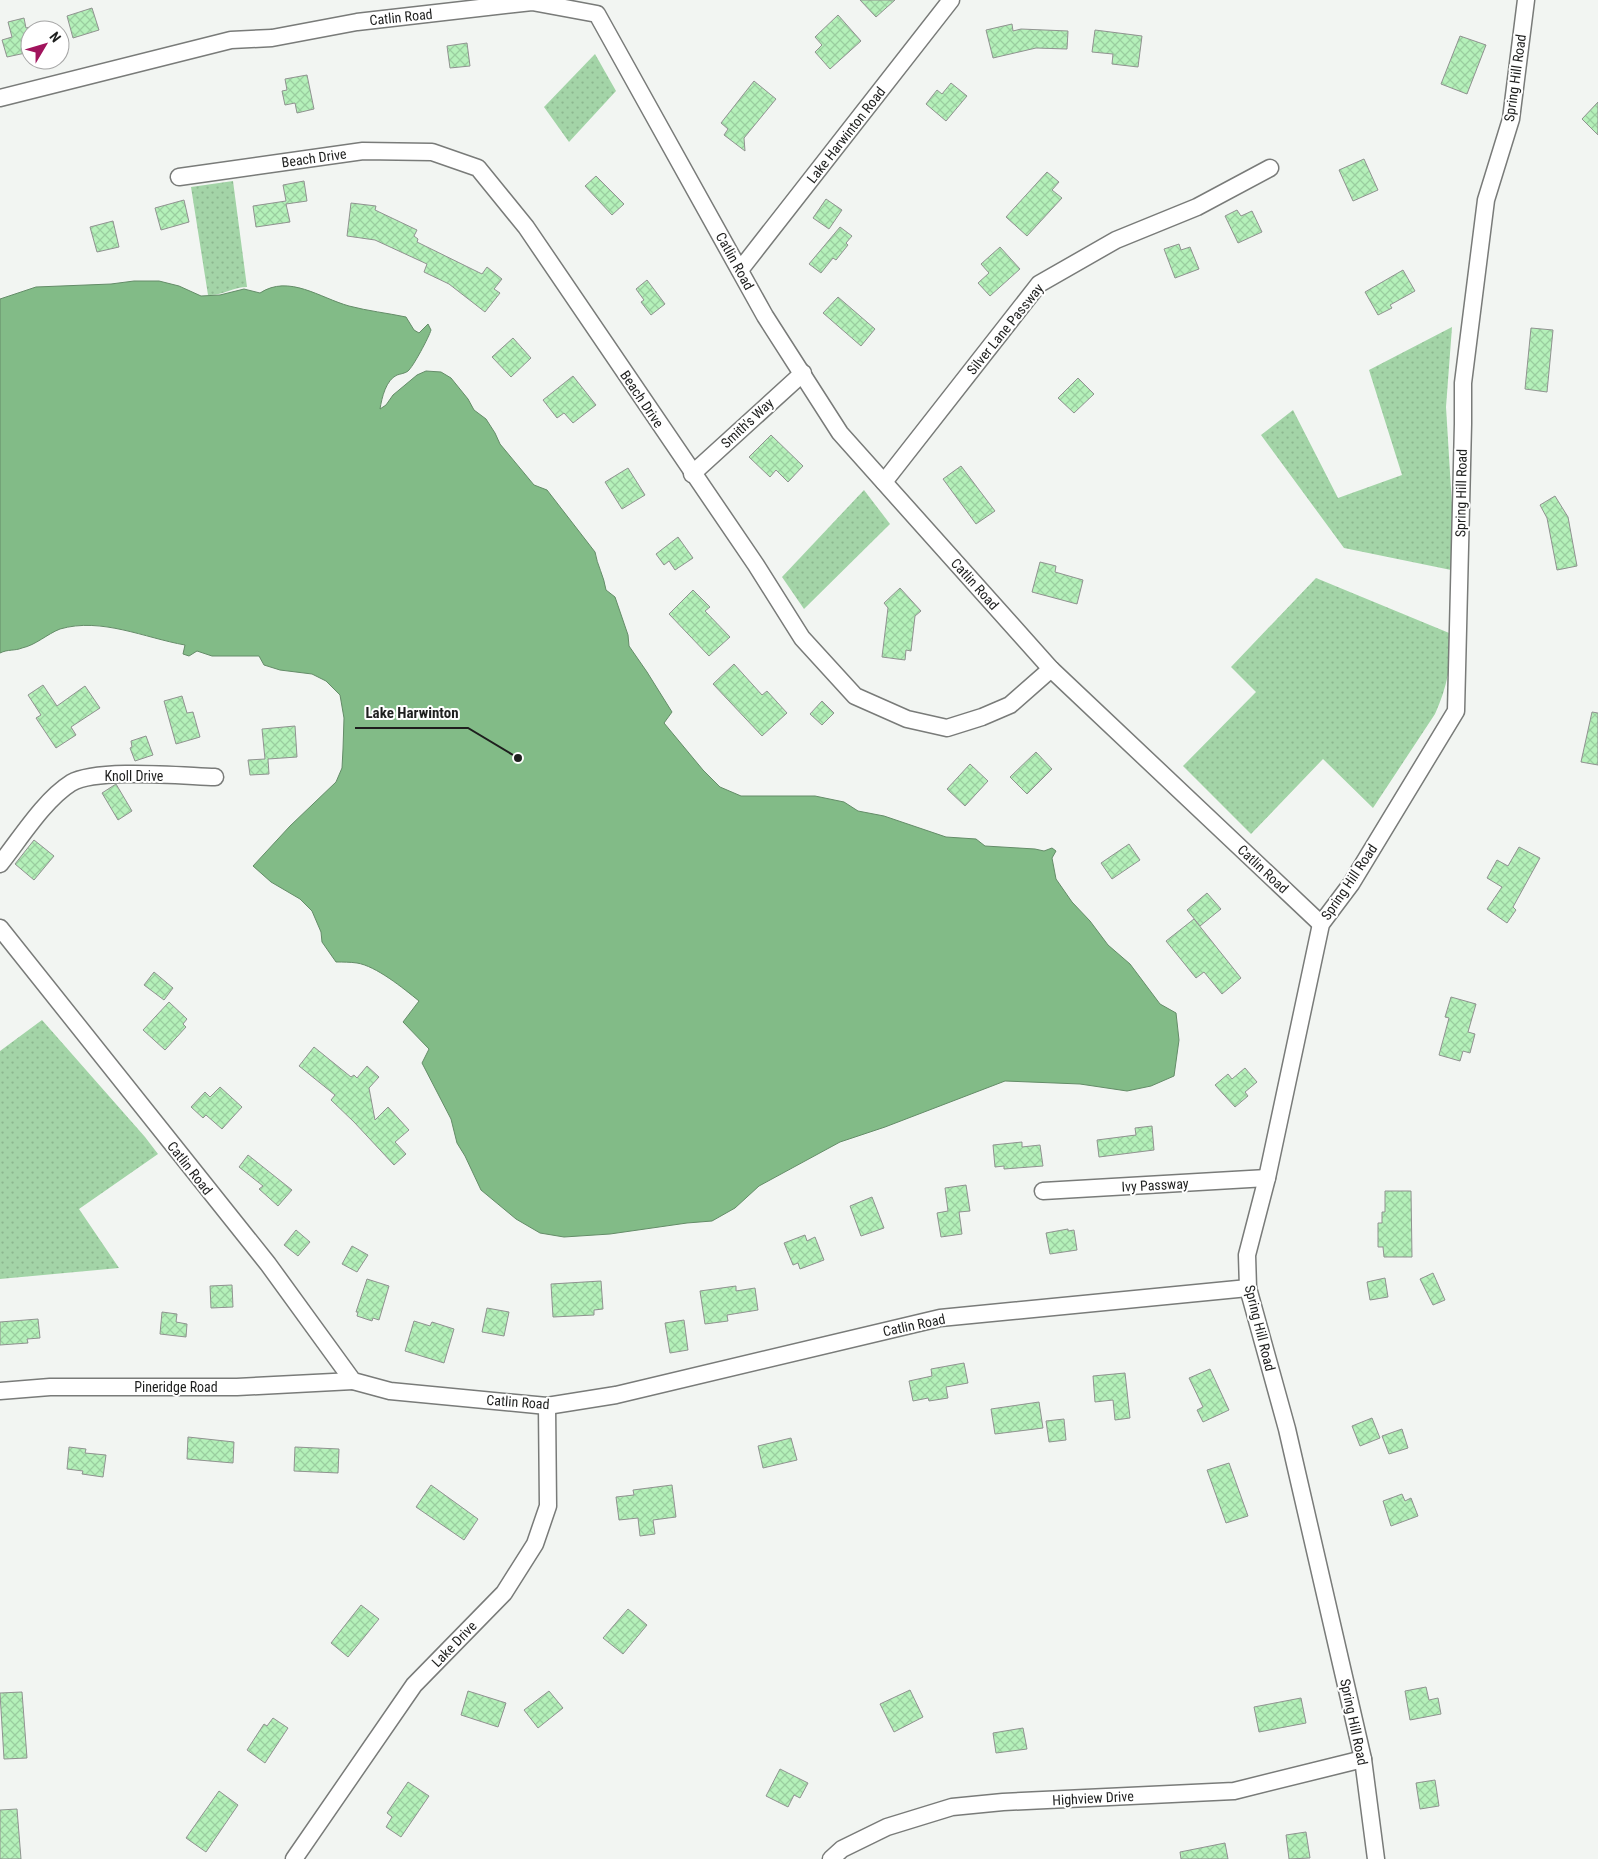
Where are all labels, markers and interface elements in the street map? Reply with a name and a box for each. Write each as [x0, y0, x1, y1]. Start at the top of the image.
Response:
street label: Catlin Road [369, 6, 433, 28]
north arrow [20, 20, 70, 70]
text: N [46, 29, 64, 45]
street label: Spring Hill Road [1501, 33, 1529, 123]
street label: Lake Harwinton Road [804, 84, 888, 186]
street label: Beach Drive [281, 145, 348, 170]
street label: Catlin Road [713, 229, 757, 293]
street label: Silver Lane Passway [963, 280, 1047, 378]
street label: Beach Drive [617, 367, 667, 431]
street label: Smith's Way [718, 395, 777, 451]
street label: Spring Hill Road [1452, 449, 1470, 537]
street label: Catlin Road [948, 555, 1002, 613]
callout: Lake Harwinton [355, 698, 468, 728]
text: Lake Harwinton [365, 704, 459, 722]
street label: Knoll Drive [105, 768, 164, 784]
street label: Spring Hill Road [1318, 841, 1380, 923]
street label: Catlin Road [1234, 842, 1292, 896]
street label: Catlin Road [164, 1138, 216, 1198]
street label: Ivy Passway [1121, 1175, 1189, 1195]
street label: Spring Hill Road [1242, 1283, 1278, 1373]
street label: Catlin Road [881, 1311, 947, 1339]
street label: Pineridge Road [134, 1379, 218, 1395]
street label: Catlin Road [486, 1392, 550, 1412]
street label: Lake Drive [428, 1618, 480, 1670]
street label: Spring Hill Road [1337, 1677, 1371, 1767]
street label: Highview Drive [1052, 1788, 1135, 1808]

